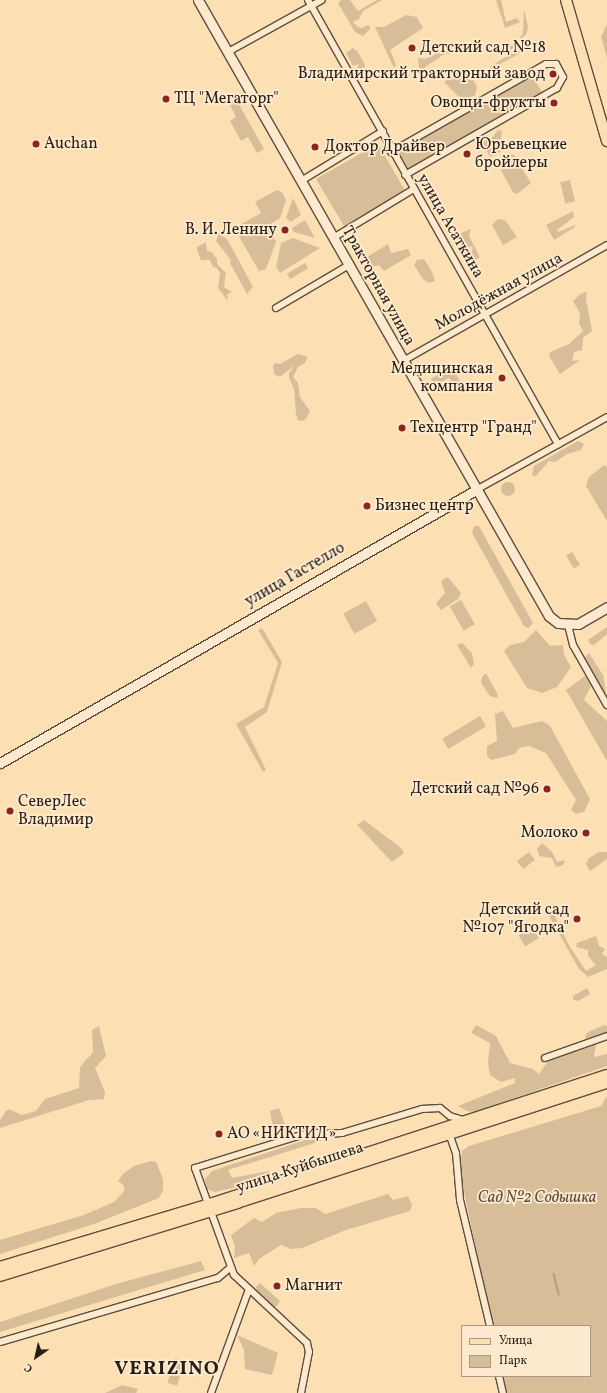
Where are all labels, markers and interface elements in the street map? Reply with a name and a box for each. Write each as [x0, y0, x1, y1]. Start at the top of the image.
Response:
place label: Детский сад №18 [420, 38, 546, 58]
marker: Детский сад №18 [407, 43, 417, 53]
place label: Владимирский тракторный завод [297, 64, 545, 84]
marker: Владимирский тракторный завод [548, 69, 558, 79]
place label: ТЦ "Мегаторг" [174, 89, 279, 109]
place label: Овощи-фрукты [431, 93, 546, 113]
marker: ТЦ "Мегаторг" [161, 94, 171, 104]
marker: Овощи-фрукты [549, 98, 559, 108]
place label: Auchan [44, 134, 98, 154]
place label: Юрьевецкие бройлеры [475, 135, 567, 173]
place label: Доктор Драйвер [324, 137, 445, 157]
marker: Auchan [31, 139, 41, 149]
marker: Доктор Драйвер [309, 141, 321, 153]
marker: Юрьевецкие бройлеры [462, 149, 472, 159]
street label: улица Асаткина [412, 170, 488, 282]
place label: В. И. Ленину [185, 220, 277, 240]
street label: Тракторная улица [337, 223, 419, 349]
marker: В. И. Ленину [280, 225, 290, 235]
street label: Молодёжная улица [432, 249, 566, 335]
place label: Медицинская компания [391, 359, 493, 397]
marker: Медицинская компания [496, 372, 508, 384]
place label: Техцентр "Гранд" [410, 418, 537, 438]
marker: Техцентр "Гранд" [397, 423, 407, 433]
place label: Бизнес центр [375, 496, 474, 516]
marker: Бизнес центр [362, 501, 372, 511]
street label: улица Гастелло [241, 539, 349, 611]
place label: Детский сад №96 [410, 779, 539, 799]
marker: Детский сад №96 [542, 784, 552, 794]
place label: СеверЛес Владимир [18, 792, 93, 830]
marker: СеверЛес Владимир [5, 806, 15, 816]
place label: Молоко [521, 823, 578, 843]
marker: Молоко [581, 828, 591, 838]
place label: Детский сад №107 "Ягодка" [462, 900, 569, 938]
marker: Детский сад №107 "Ягодка" [572, 914, 582, 924]
place label: АО «НИКТИД» [227, 1124, 337, 1144]
marker: АО «НИКТИД» [214, 1129, 224, 1139]
street label: улица Куйбышева [234, 1138, 366, 1198]
park label: Сад №2 Содышка [478, 1188, 596, 1208]
place label: Магнит [285, 1276, 342, 1296]
marker: Магнит [272, 1281, 282, 1291]
legend [461, 1325, 591, 1377]
text: Улица [499, 1333, 532, 1349]
north arrow [16, 1337, 56, 1377]
text: Парк [499, 1353, 527, 1369]
district label: VERIZINO [114, 1357, 220, 1381]
text: С [22, 1359, 36, 1376]

